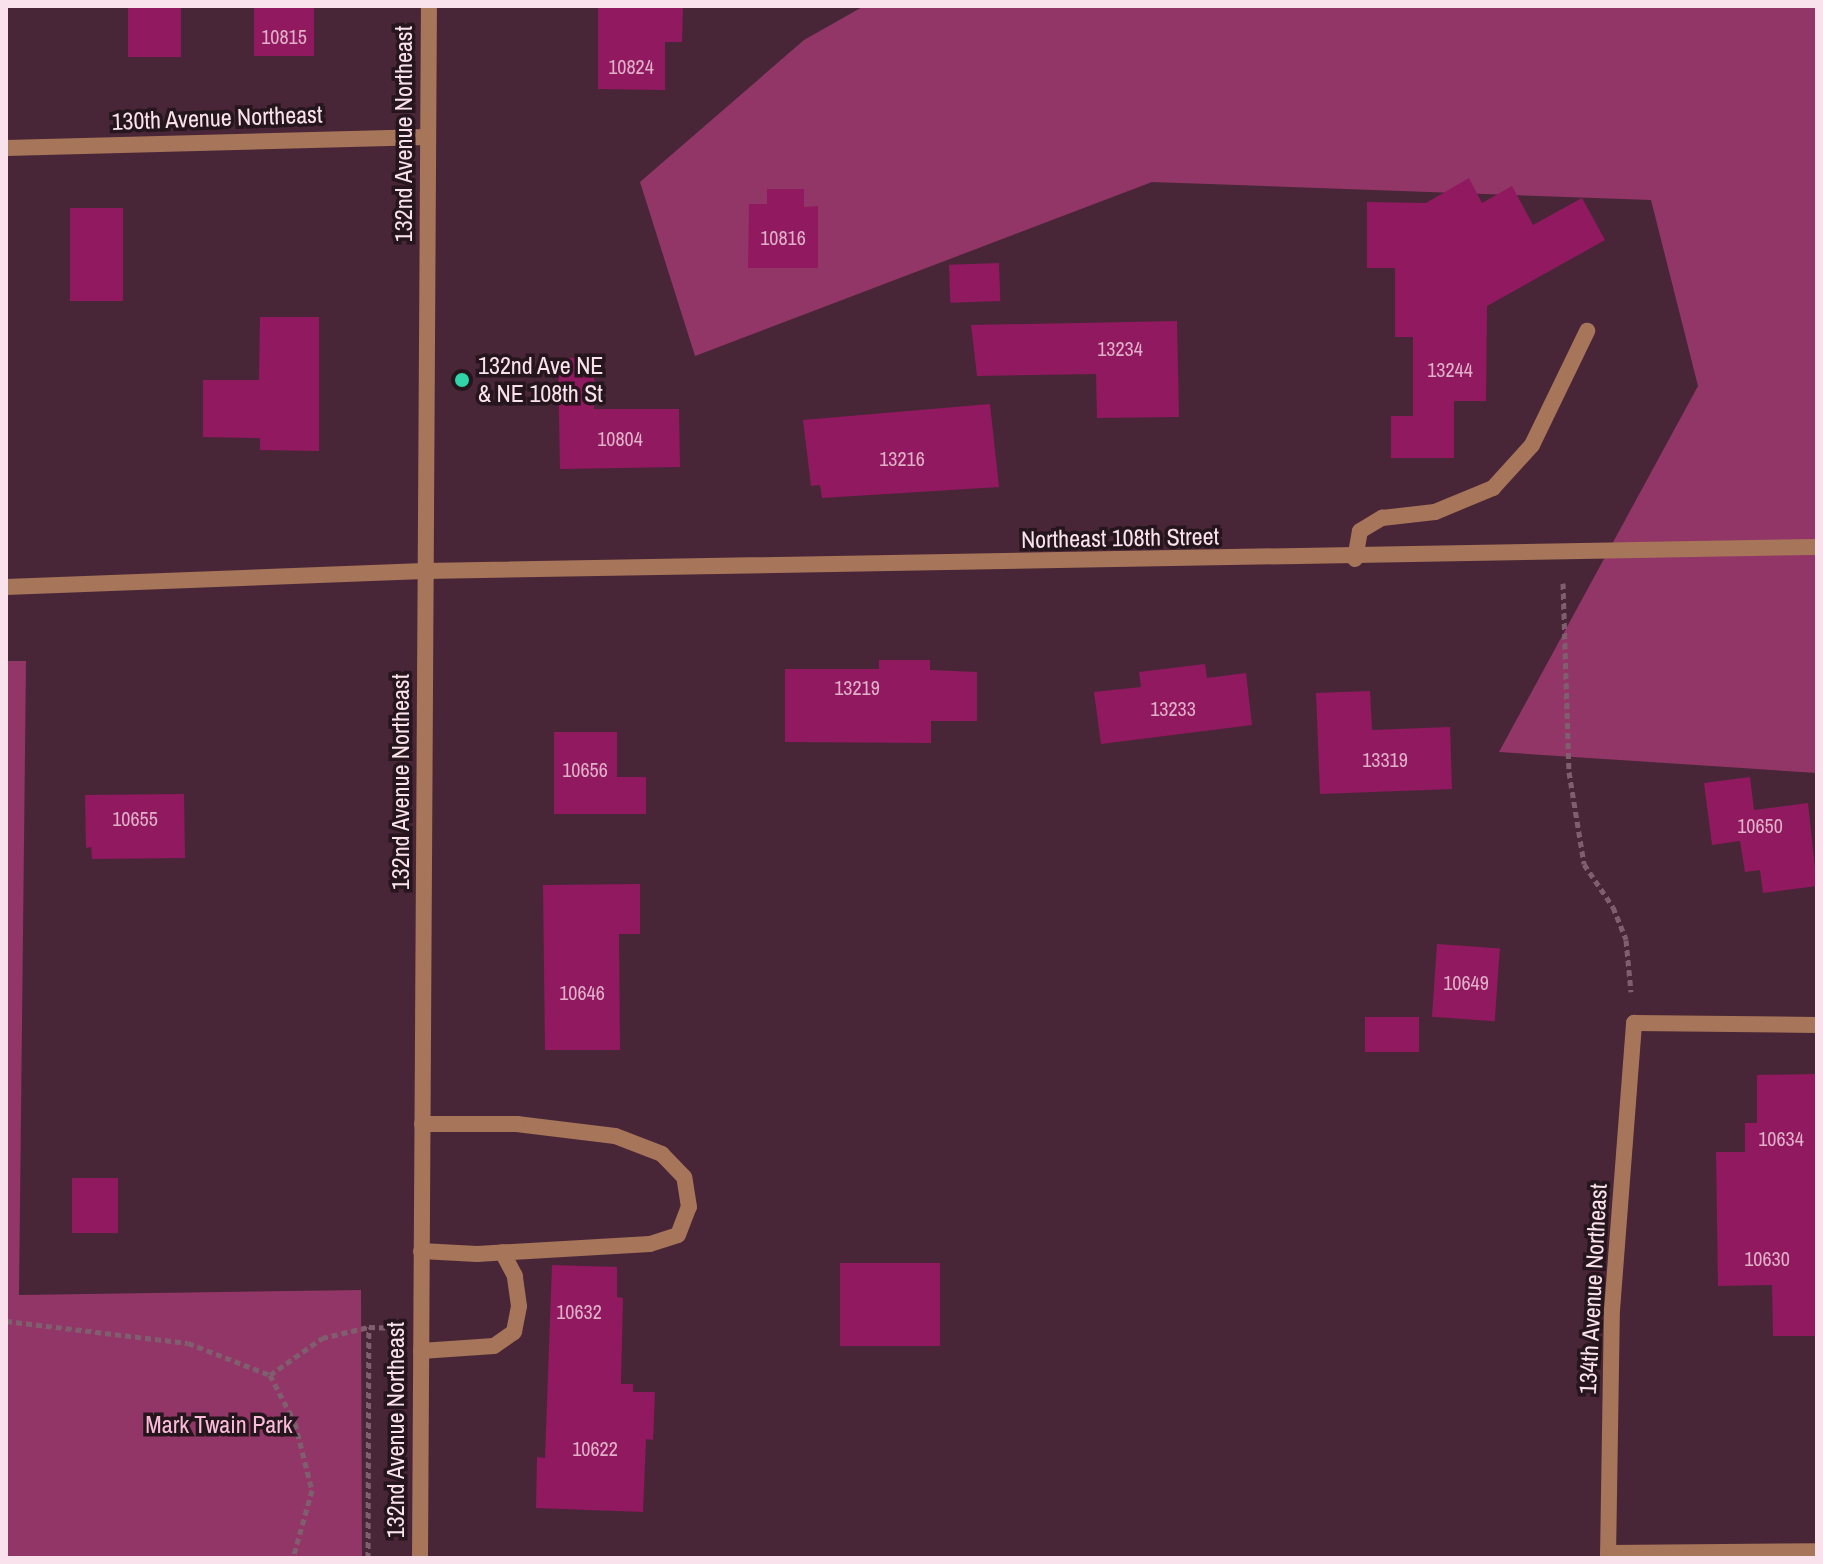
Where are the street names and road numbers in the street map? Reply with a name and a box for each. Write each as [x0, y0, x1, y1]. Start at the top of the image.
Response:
street label: 132nd Avenue Northeast [390, 25, 418, 243]
street label: 130th Avenue Northeast [111, 100, 323, 136]
street label: Northeast 108th Street [1021, 522, 1219, 554]
street label: 132nd Avenue Northeast [387, 673, 415, 891]
street label: 134th Avenue Northeast [1573, 1182, 1613, 1396]
street label: 132nd Avenue Northeast [382, 1321, 410, 1539]

